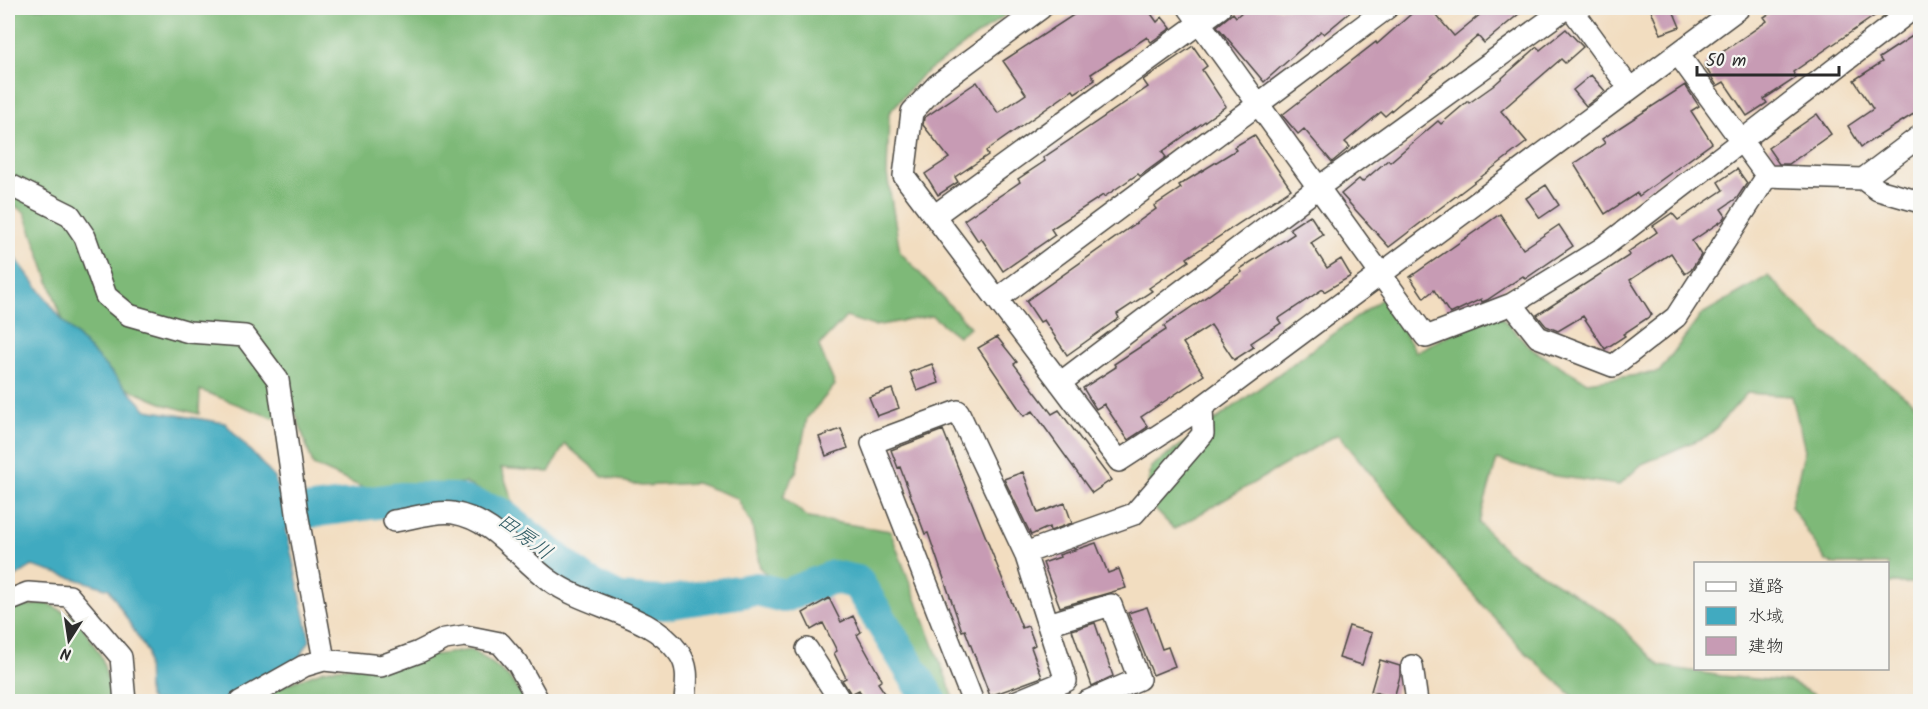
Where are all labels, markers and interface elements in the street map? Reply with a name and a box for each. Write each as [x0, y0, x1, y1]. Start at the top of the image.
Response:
scale bar [1697, 39, 1840, 77]
text: 50 m [1706, 47, 1746, 76]
water label: 田房川 [489, 505, 559, 569]
legend [1694, 562, 1889, 670]
text: 道路 [1748, 573, 1784, 602]
text: 水域 [1748, 603, 1784, 632]
north arrow [39, 610, 99, 670]
text: 建物 [1748, 633, 1784, 662]
text: N [59, 640, 74, 666]

